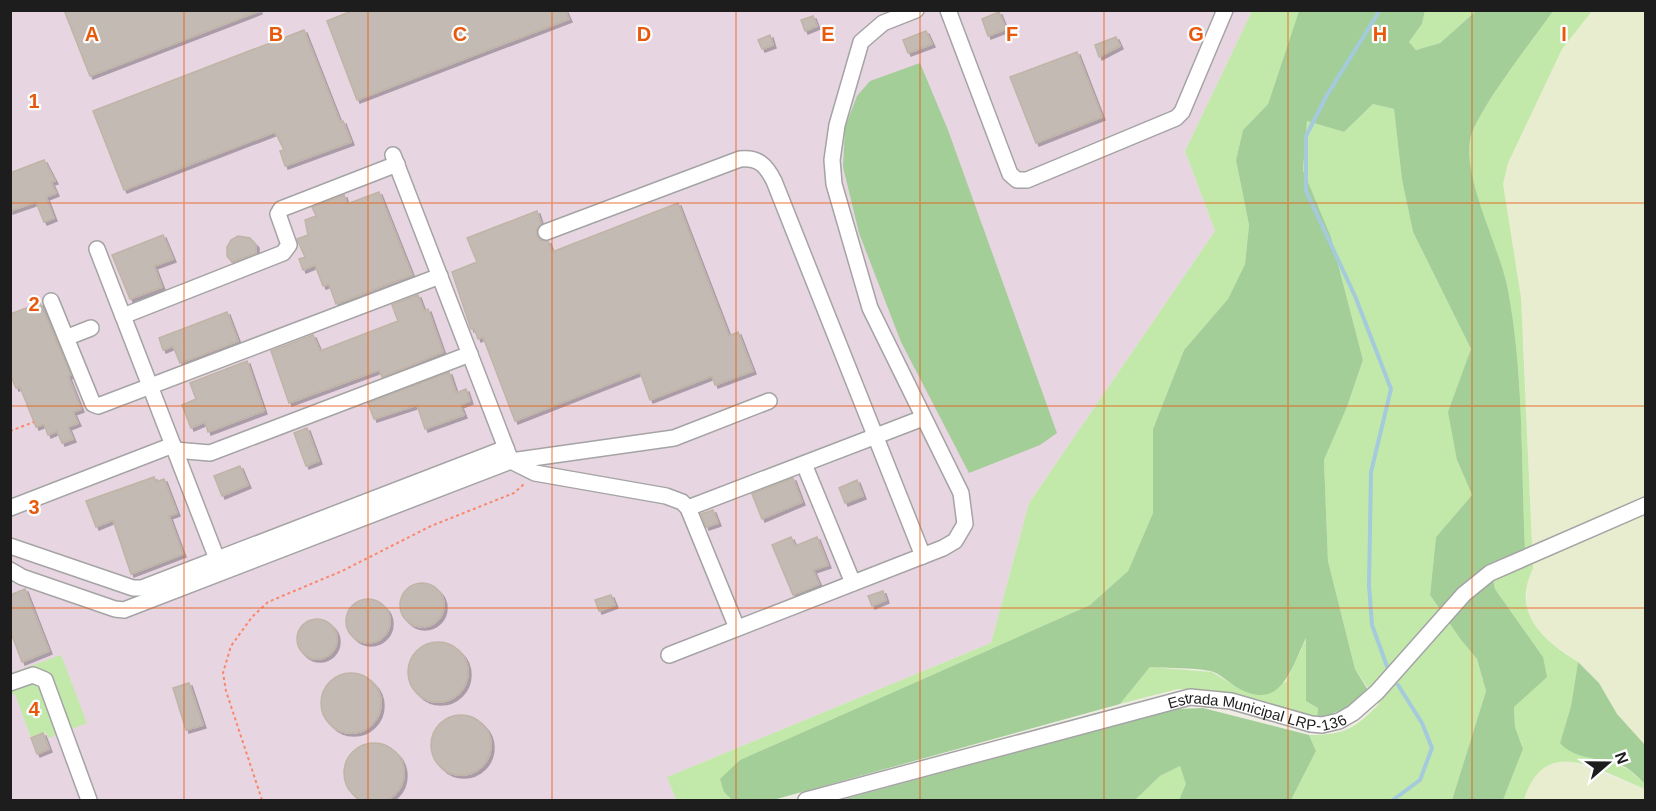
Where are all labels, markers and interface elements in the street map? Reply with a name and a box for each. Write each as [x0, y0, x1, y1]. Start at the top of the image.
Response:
text: A [85, 23, 99, 45]
text: B [269, 23, 283, 45]
text: C [453, 23, 467, 45]
text: D [637, 23, 651, 45]
text: E [821, 23, 835, 45]
text: F [1006, 23, 1018, 45]
text: G [1188, 23, 1204, 45]
text: H [1373, 23, 1387, 45]
text: I [1561, 23, 1567, 45]
text: 1 [28, 90, 40, 112]
text: 2 [28, 293, 40, 315]
text: 3 [28, 496, 40, 518]
street label: Estrada Municipal LRP-136 [1166, 688, 1349, 733]
text: 4 [28, 698, 40, 720]
north arrow [1578, 733, 1638, 793]
text: N [1612, 750, 1632, 766]

